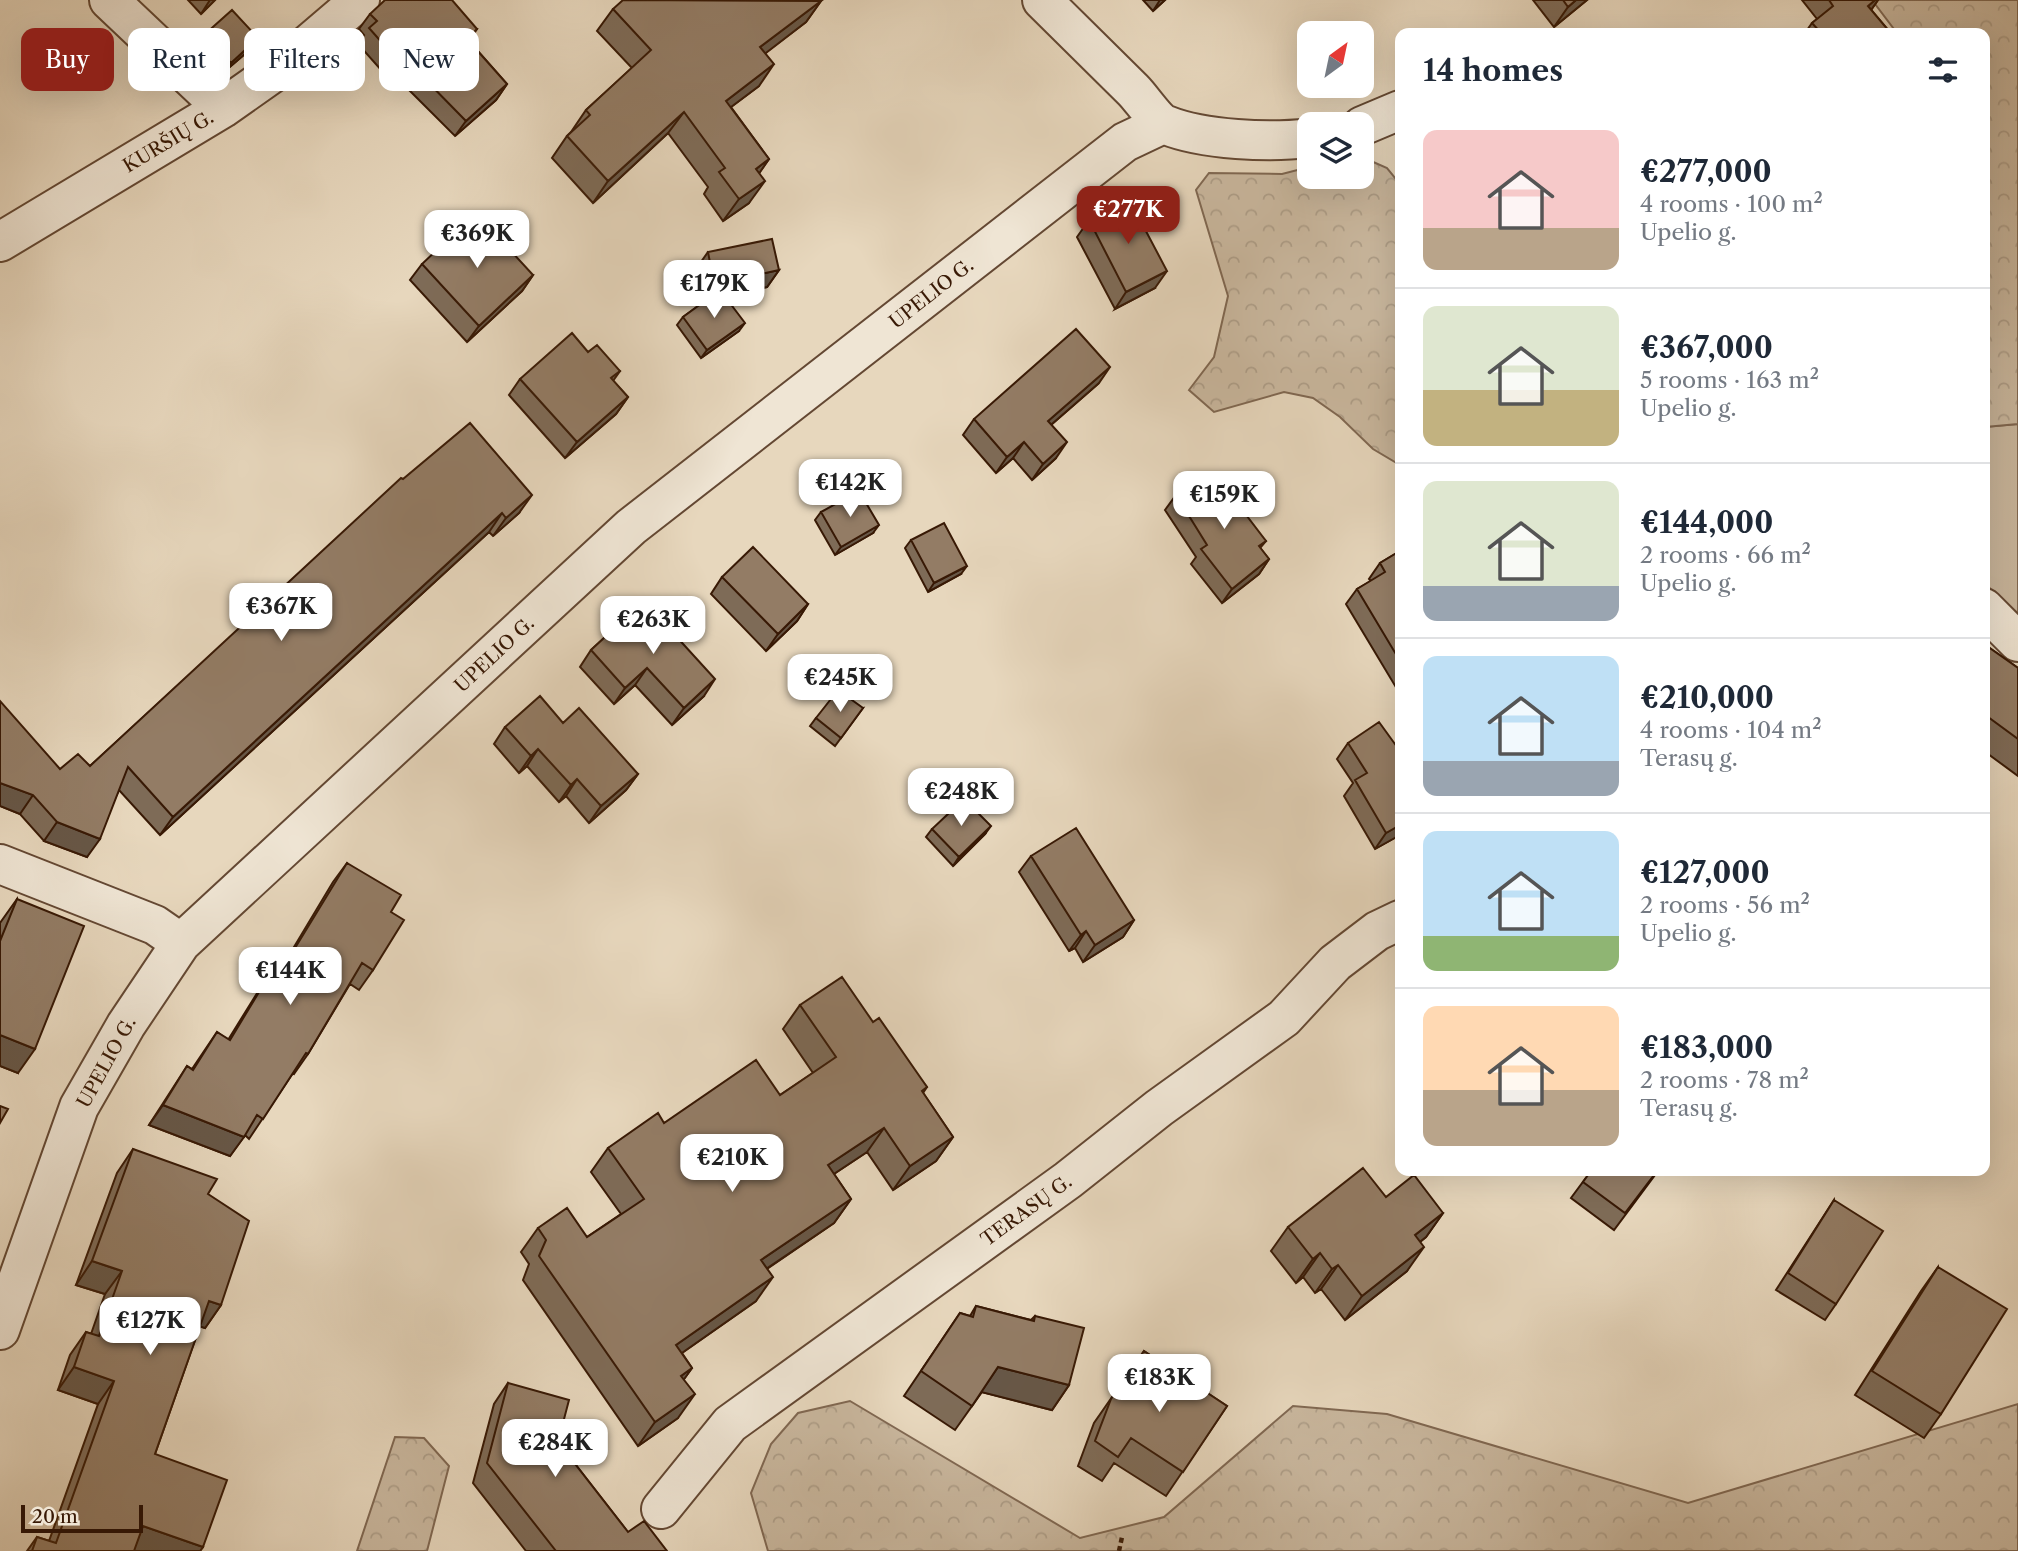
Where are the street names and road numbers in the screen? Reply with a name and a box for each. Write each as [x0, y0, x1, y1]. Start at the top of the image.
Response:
street label: KURŠIŲ G. [118, 105, 218, 177]
street label: UPELIO G. [885, 253, 978, 333]
street label: UPELIO G. [450, 612, 539, 697]
street label: UPELIO G. [72, 1013, 141, 1112]
street label: TERASŲ G. [976, 1170, 1076, 1251]

